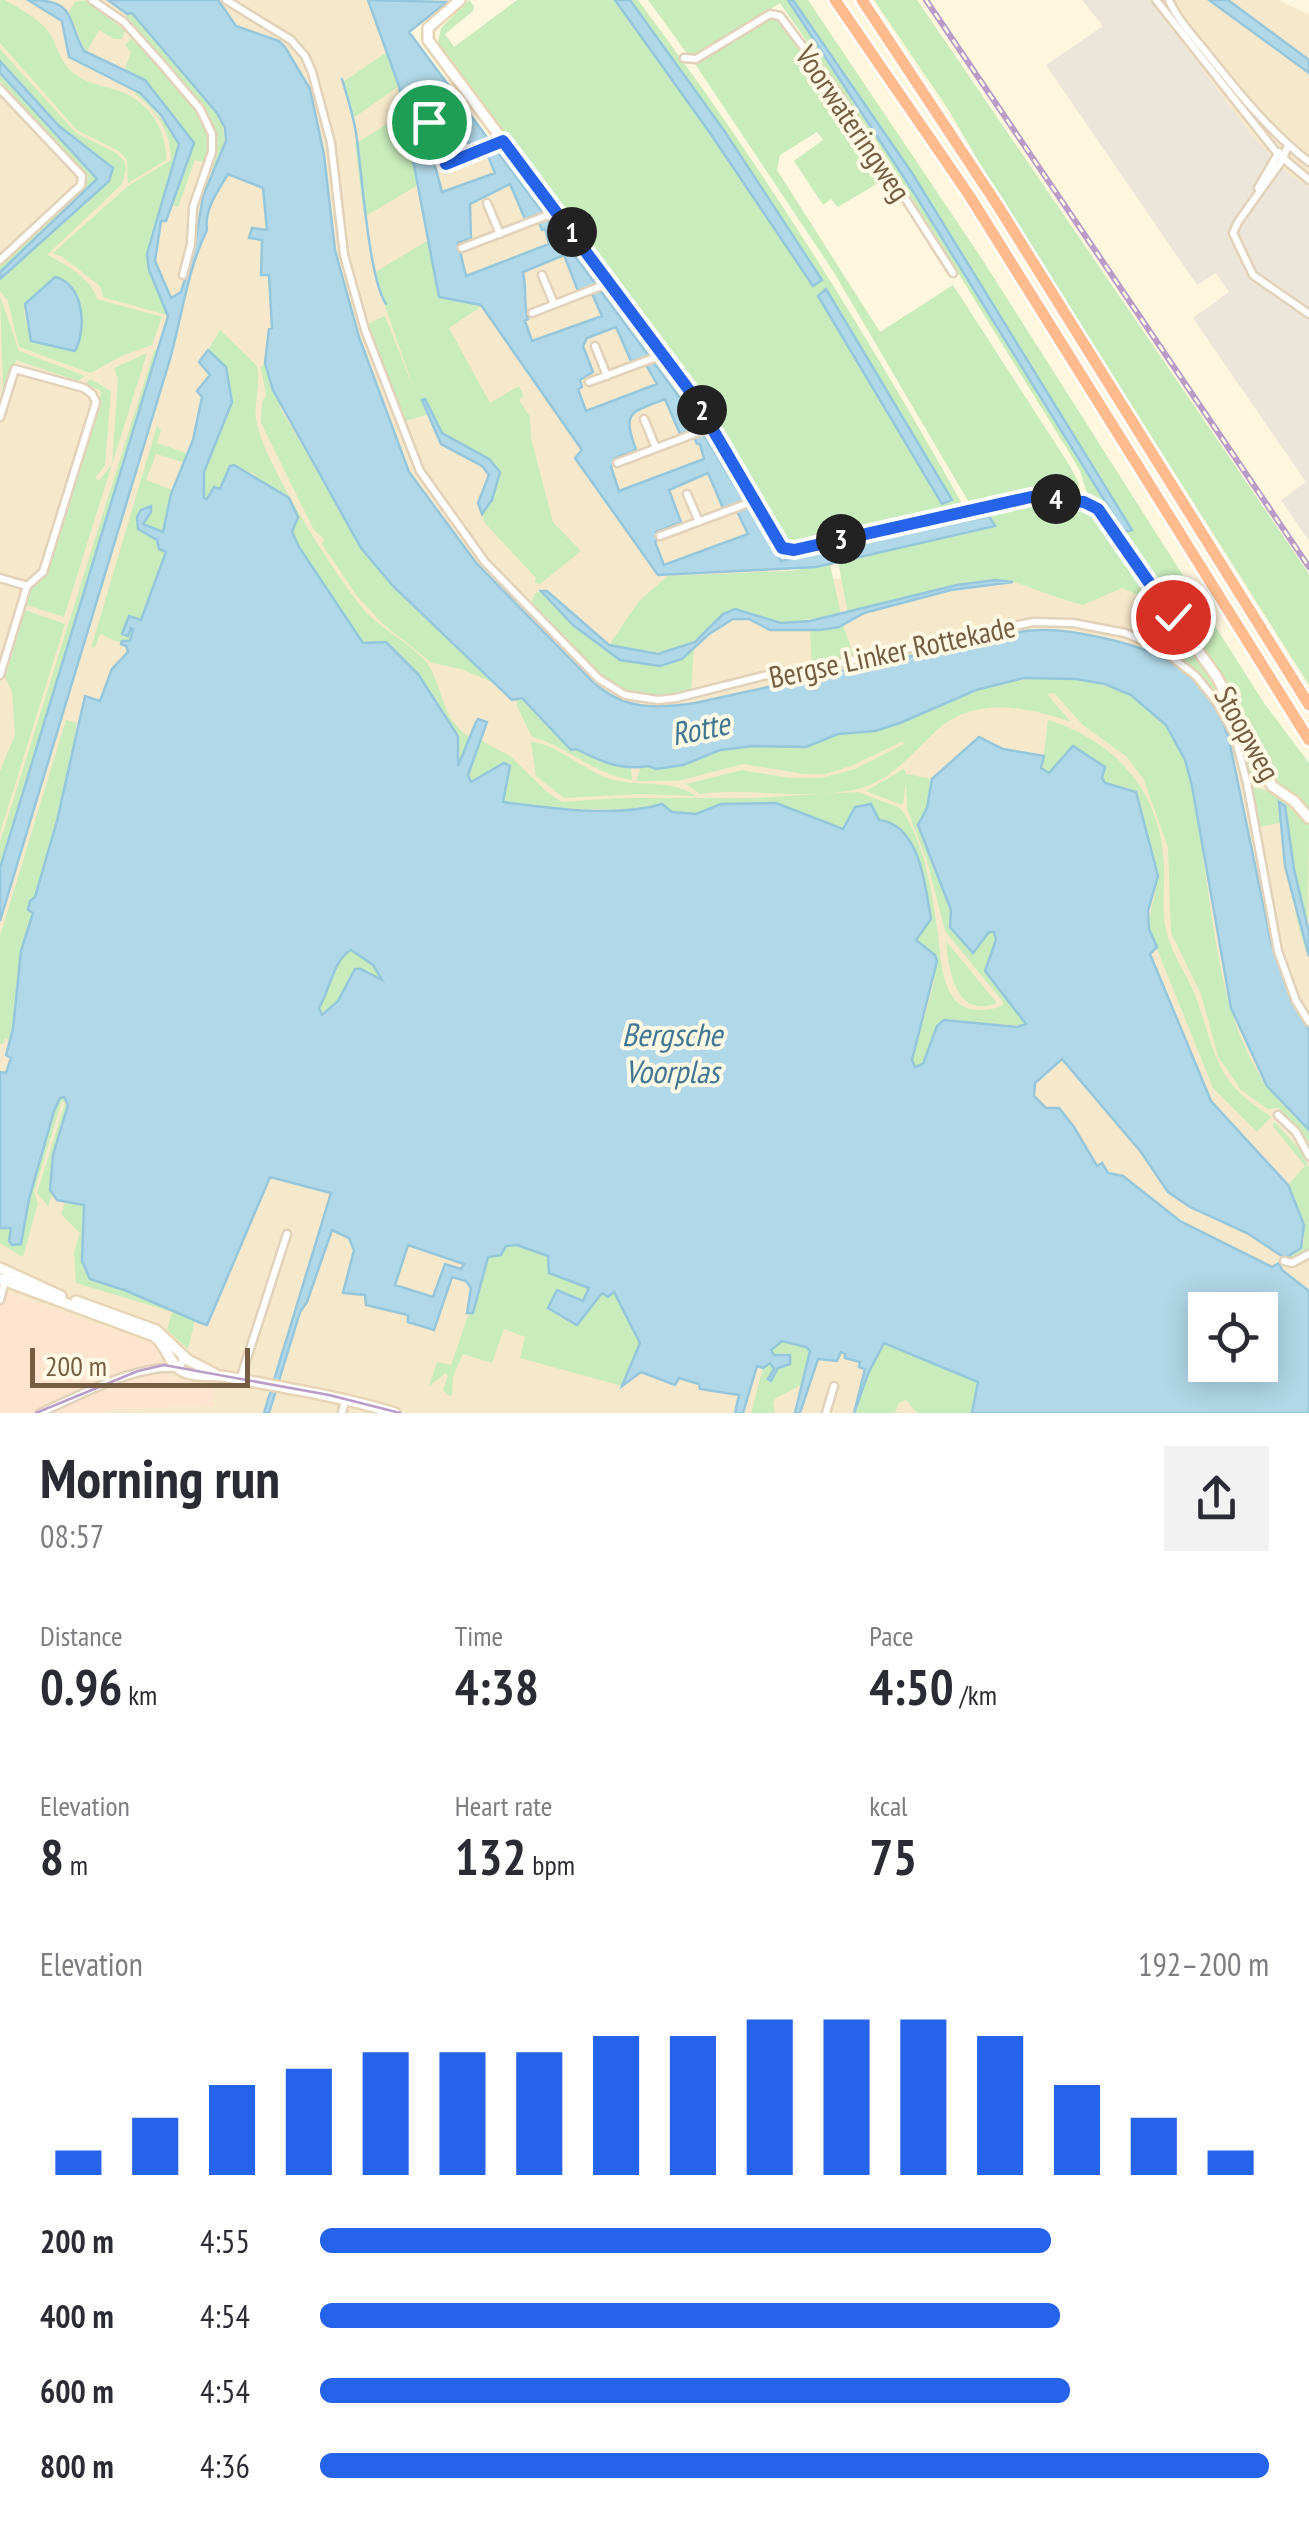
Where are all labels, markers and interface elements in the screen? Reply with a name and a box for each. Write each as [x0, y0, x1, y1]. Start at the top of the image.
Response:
street label: Voorwateringweg [787, 37, 921, 209]
pin [387, 80, 472, 165]
icon: arrive [402, 95, 457, 150]
pin: 1 [547, 207, 597, 257]
text: 1 [565, 213, 579, 250]
pin: 2 [677, 385, 727, 435]
text: 2 [695, 391, 709, 428]
pin: 4 [1031, 474, 1081, 524]
text: 4 [1049, 480, 1063, 517]
pin: 3 [816, 514, 866, 564]
text: 3 [834, 520, 848, 557]
pin [1131, 575, 1216, 660]
icon: check [1146, 590, 1201, 645]
street label: Bergse Linker Rottekade [765, 606, 1019, 696]
street label: Stoopweg [1206, 679, 1290, 787]
water label: Rotte [667, 701, 735, 755]
water label: Bergsche Voorplas [622, 1013, 724, 1092]
map controls [1188, 1292, 1278, 1382]
button: locate [1188, 1292, 1278, 1382]
scale bar [30, 1343, 250, 1388]
text: 200 m [45, 1347, 107, 1384]
text: Morning run [40, 1442, 280, 1513]
button: share [1164, 1446, 1269, 1551]
text: 08:57 [40, 1515, 104, 1557]
text: Distance [40, 1617, 123, 1654]
text: Time [455, 1617, 503, 1654]
text: Pace [869, 1617, 913, 1654]
text: 0.96 [40, 1654, 122, 1719]
text: 4:38 [455, 1654, 539, 1719]
text: 4:50 [869, 1654, 954, 1719]
text: km [122, 1676, 157, 1713]
text: /km [954, 1676, 997, 1713]
text: Elevation [40, 1787, 130, 1824]
text: Heart rate [455, 1787, 552, 1824]
text: kcal [869, 1787, 908, 1824]
text: 8 [40, 1824, 64, 1889]
text: 132 [455, 1824, 526, 1889]
text: 75 [869, 1824, 917, 1889]
text: m [64, 1846, 88, 1883]
text: bpm [526, 1846, 575, 1883]
text: Elevation [40, 1943, 143, 1985]
text: 192–200 m [1138, 1943, 1269, 1985]
text: 200 m [40, 2220, 114, 2262]
text: 4:55 [200, 2220, 250, 2262]
text: 400 m [40, 2295, 114, 2337]
text: 4:54 [200, 2295, 250, 2337]
text: 600 m [40, 2370, 114, 2412]
text: 4:54 [200, 2370, 250, 2412]
text: 800 m [40, 2445, 114, 2487]
text: 4:36 [200, 2445, 250, 2487]

